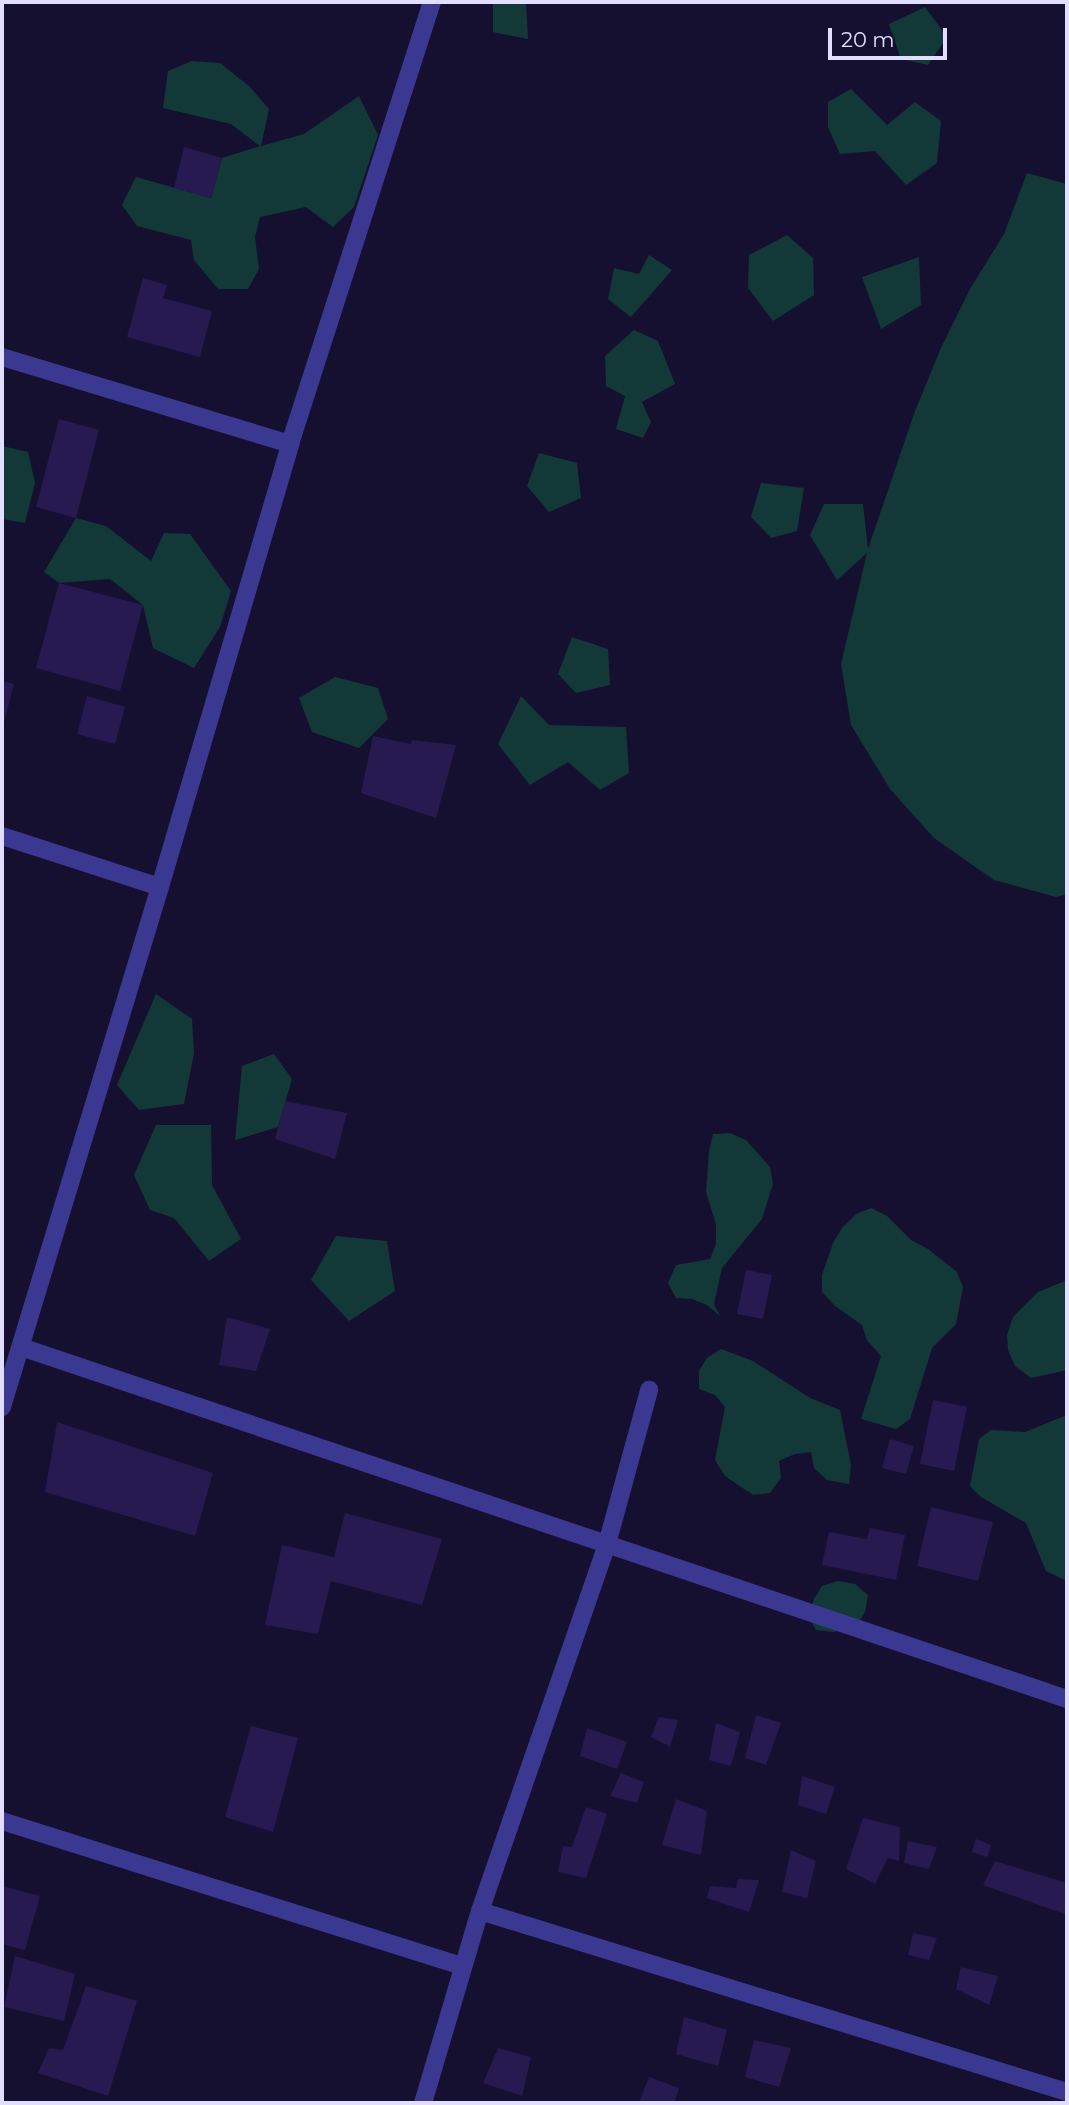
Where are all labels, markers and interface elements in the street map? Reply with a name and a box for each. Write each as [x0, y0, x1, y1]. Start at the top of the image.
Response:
scale bar [831, 14, 950, 58]
text: 20 m [841, 27, 895, 52]

